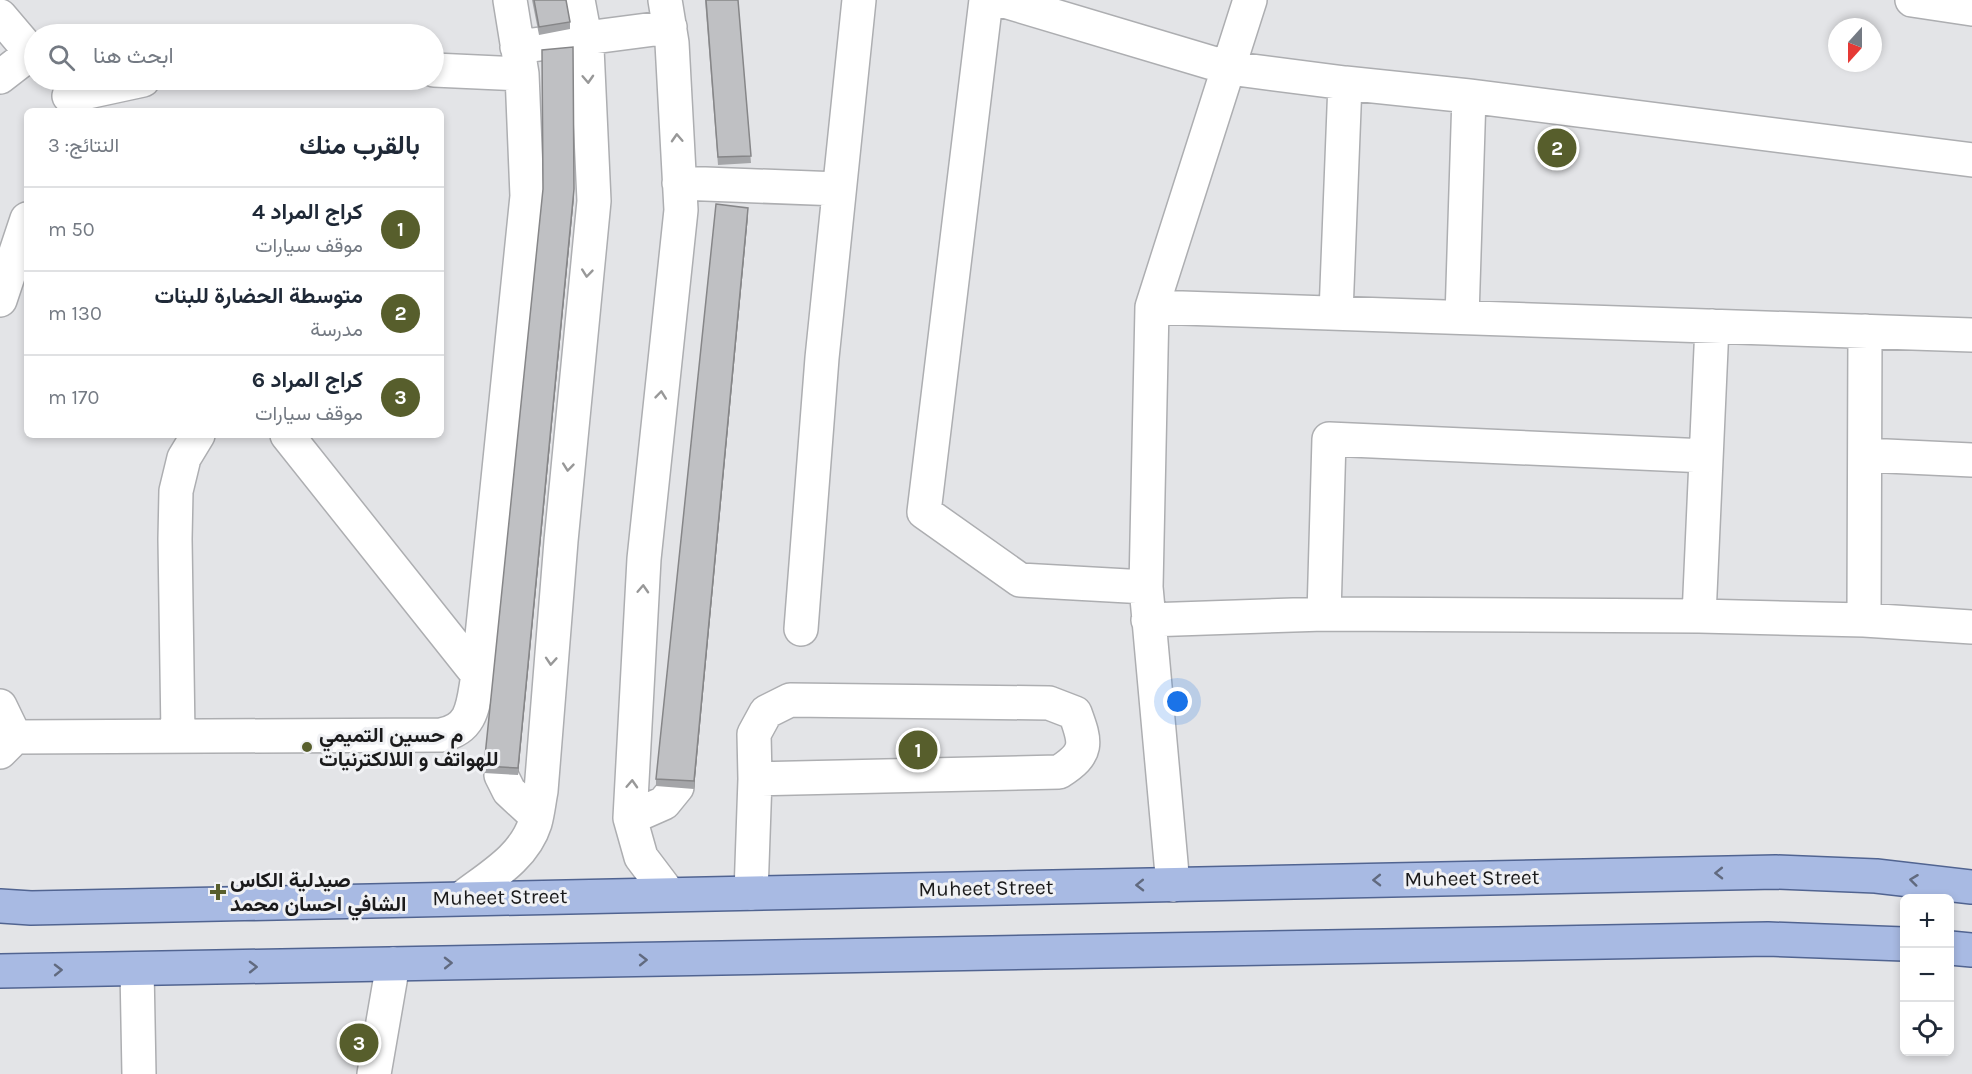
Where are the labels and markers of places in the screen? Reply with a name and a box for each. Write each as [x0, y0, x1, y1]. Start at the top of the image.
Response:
pin: 2 [1538, 126, 1576, 170]
place label: م حسين التميمي للهواتف و اللالكترنيات [319, 723, 499, 772]
pin: 1 [898, 728, 938, 772]
marker: م حسين التميمي للهواتف و اللالكترنيات [300, 740, 314, 754]
place label: صيدلية الكاس الشافي احسان محمد [230, 868, 407, 921]
marker: صيدلية الكاس الشافي احسان محمد [211, 885, 225, 899]
pin: 3 [340, 1020, 378, 1066]

